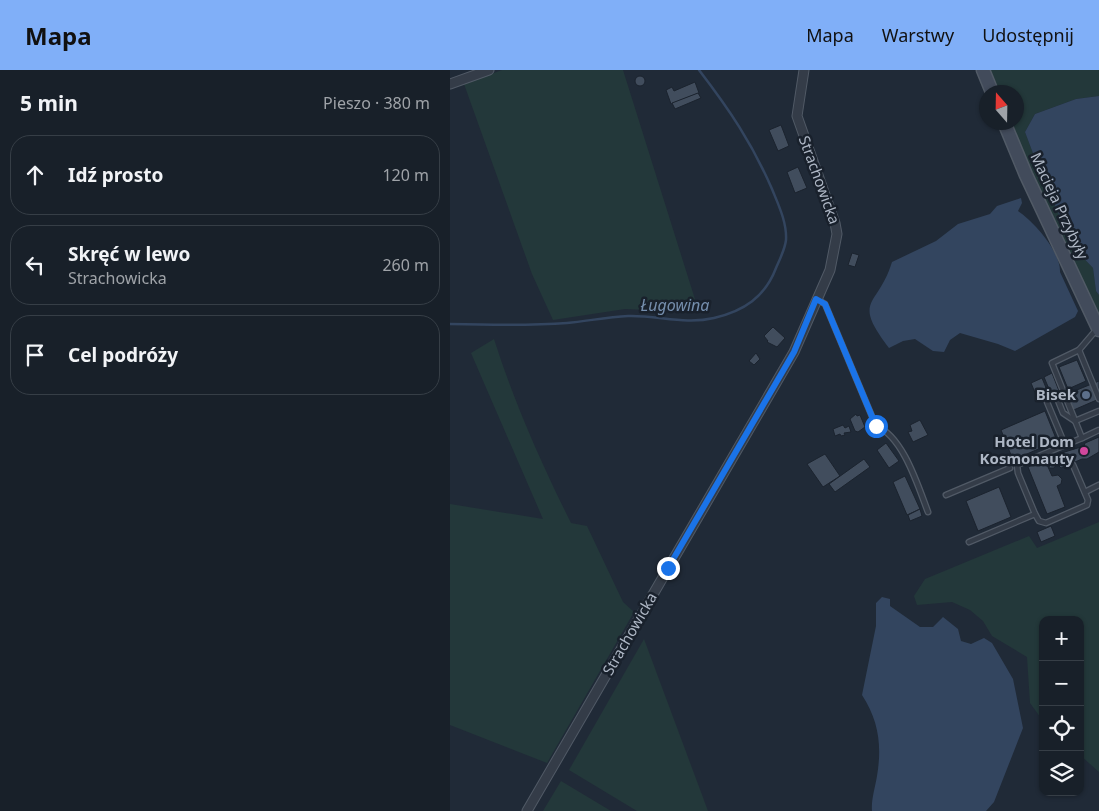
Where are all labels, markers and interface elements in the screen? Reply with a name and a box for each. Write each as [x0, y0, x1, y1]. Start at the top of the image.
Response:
text: Mapa [25, 19, 92, 52]
text: Mapa [806, 23, 854, 47]
text: Warstwy [882, 23, 954, 47]
text: Udostępnij [982, 23, 1074, 47]
north arrow [979, 85, 1024, 130]
text: 5 min [20, 89, 78, 117]
text: Pieszo · 380 m [323, 92, 430, 114]
street label: Strachowicka [795, 133, 845, 227]
street label: Macieja Przybyły [1026, 149, 1094, 263]
icon: ahead [21, 161, 49, 189]
text: Idź prosto [68, 162, 163, 188]
text: 120 m [382, 164, 429, 186]
text: Skręć w lewo [68, 241, 190, 267]
icon: left [21, 251, 49, 279]
text: 260 m [382, 254, 429, 276]
text: Strachowicka [68, 267, 167, 289]
water label: Ługowina [641, 294, 709, 316]
icon: arrive [21, 341, 49, 369]
text: Cel podróży [68, 342, 178, 368]
place label: Bisek [1036, 384, 1077, 404]
marker: Bisek [1080, 389, 1092, 401]
route start [865, 415, 888, 438]
place label: Hotel Dom Kosmonauty [980, 431, 1074, 468]
marker: Hotel Dom Kosmonauty [1078, 445, 1090, 457]
route end [657, 557, 680, 580]
street label: Strachowicka [597, 588, 661, 679]
map controls [1039, 616, 1084, 796]
button: + [1039, 616, 1084, 661]
button: − [1039, 661, 1084, 706]
button: locate [1039, 706, 1084, 751]
button: layers [1039, 751, 1084, 796]

